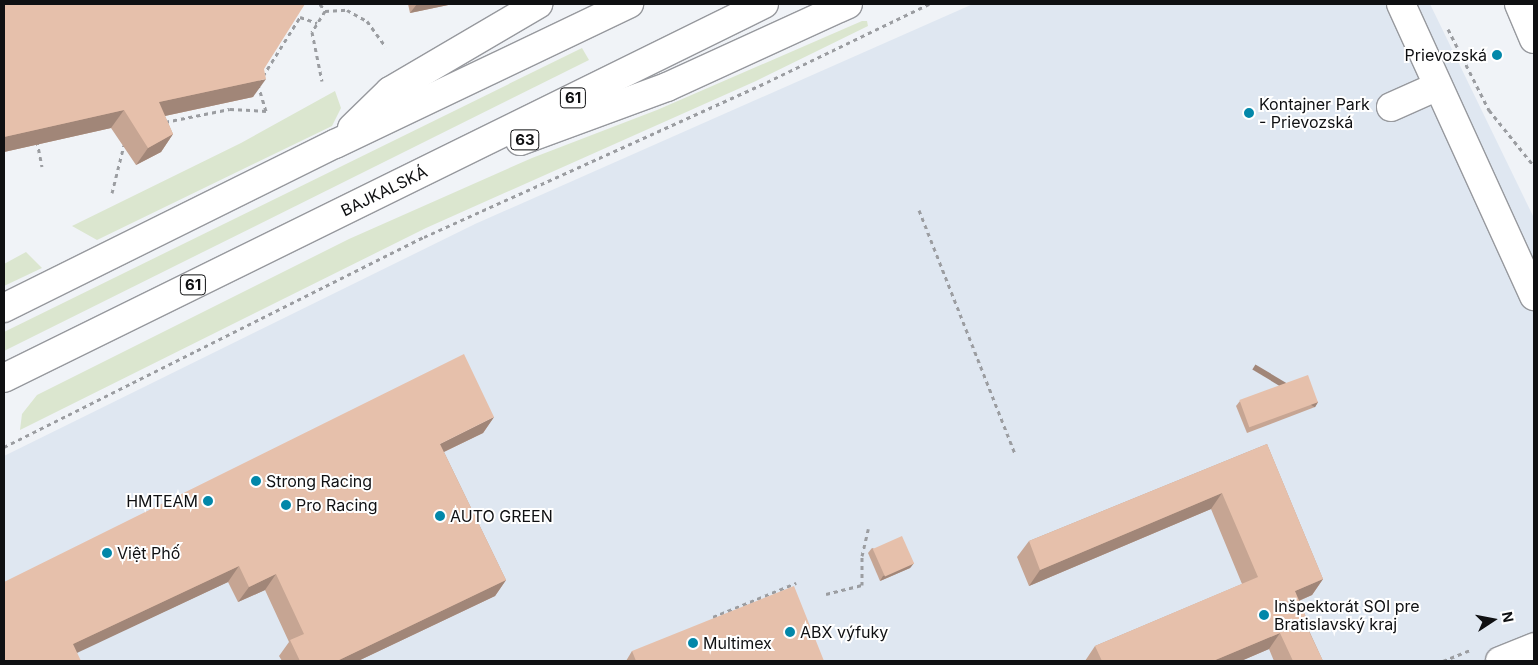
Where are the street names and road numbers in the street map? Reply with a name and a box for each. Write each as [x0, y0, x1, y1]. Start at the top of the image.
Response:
road number: 61 [559, 86, 587, 110]
road number: 63 [510, 128, 540, 152]
street label: BAJKALSKÁ [338, 162, 430, 220]
road number: 61 [179, 272, 207, 298]

